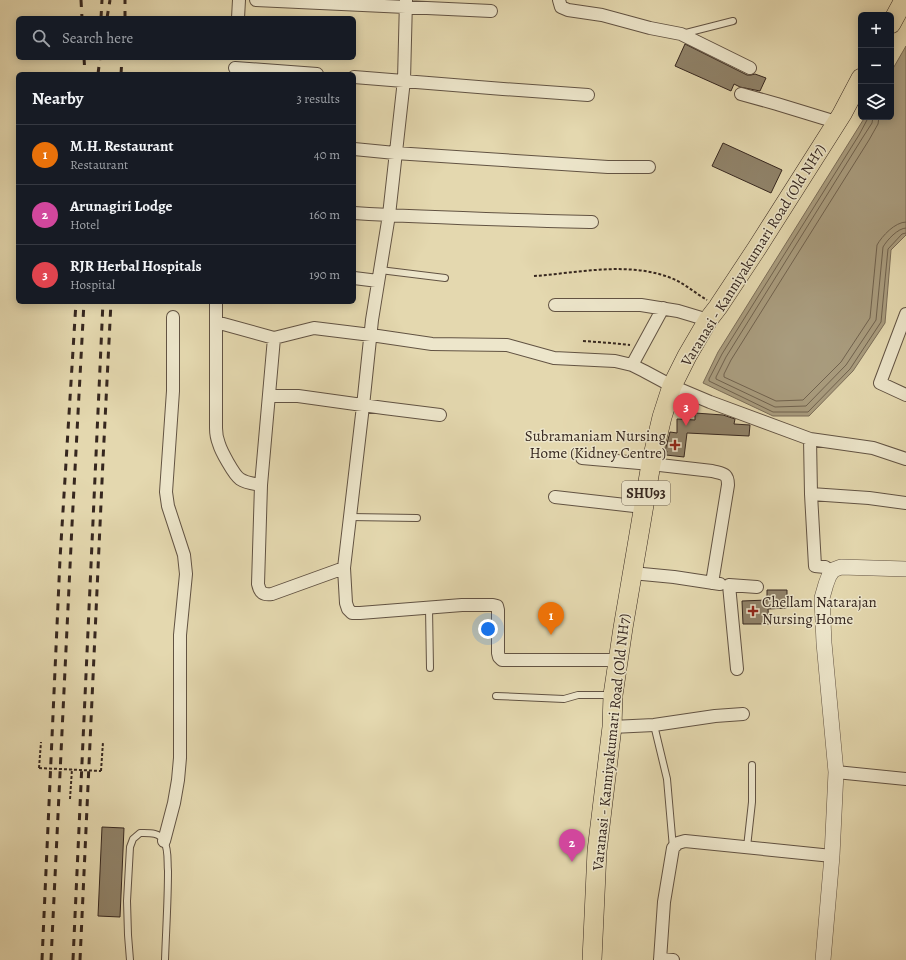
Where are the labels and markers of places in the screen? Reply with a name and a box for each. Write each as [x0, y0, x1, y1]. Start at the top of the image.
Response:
pin: 3 [673, 393, 699, 426]
place label: Subramaniam Nursing Home (Kidney Centre) [525, 426, 666, 463]
marker: Subramaniam Nursing Home (Kidney Centre) [669, 439, 681, 451]
place label: Chellam Natarajan Nursing Home [762, 592, 877, 629]
pin: 1 [538, 602, 564, 635]
marker: Chellam Natarajan Nursing Home [747, 605, 759, 617]
pin: 2 [559, 829, 585, 862]

